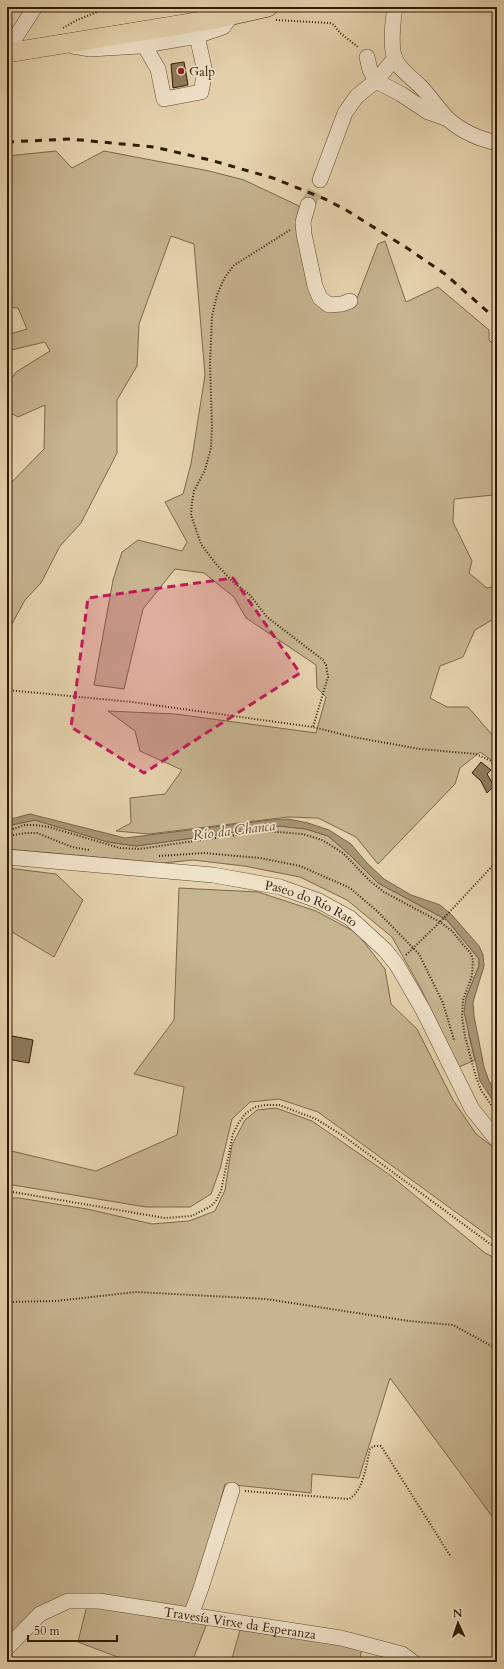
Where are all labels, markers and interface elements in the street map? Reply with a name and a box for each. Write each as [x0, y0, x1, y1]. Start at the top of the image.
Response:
place label: Galp [189, 63, 215, 81]
marker: Galp [176, 66, 186, 76]
water label: Río da Chanca [192, 816, 276, 845]
street label: Paseo do Río Rato [263, 876, 362, 931]
street label: Travesía Virxe da Esperanza [163, 1603, 318, 1644]
north arrow [438, 1603, 478, 1643]
text: N [452, 1606, 463, 1621]
scale bar [28, 1617, 117, 1643]
text: 50 m [34, 1623, 61, 1639]

